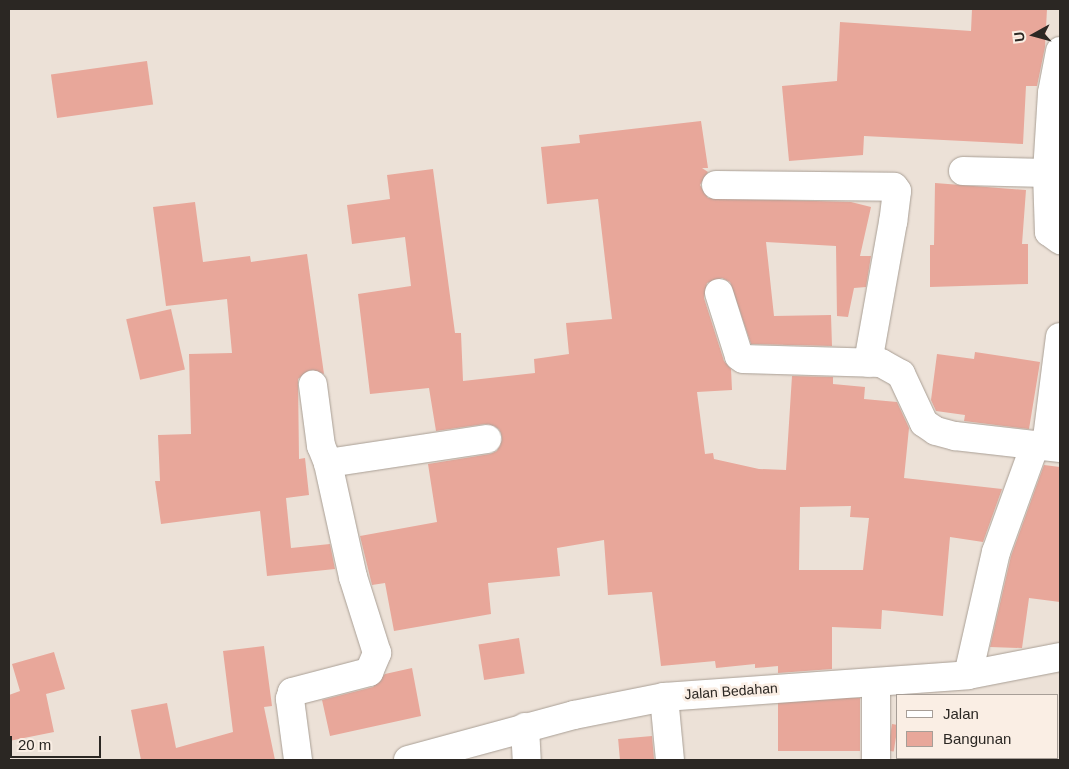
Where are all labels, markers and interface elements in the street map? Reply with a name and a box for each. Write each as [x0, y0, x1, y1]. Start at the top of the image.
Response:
north arrow [1009, 10, 1059, 60]
text: U [1011, 31, 1028, 43]
street label: Jalan Bedahan [684, 679, 778, 703]
legend [896, 694, 1059, 759]
text: Jalan [943, 705, 979, 722]
scale bar [12, 726, 104, 758]
text: Bangunan [943, 730, 1011, 747]
text: 20 m [18, 736, 51, 753]

